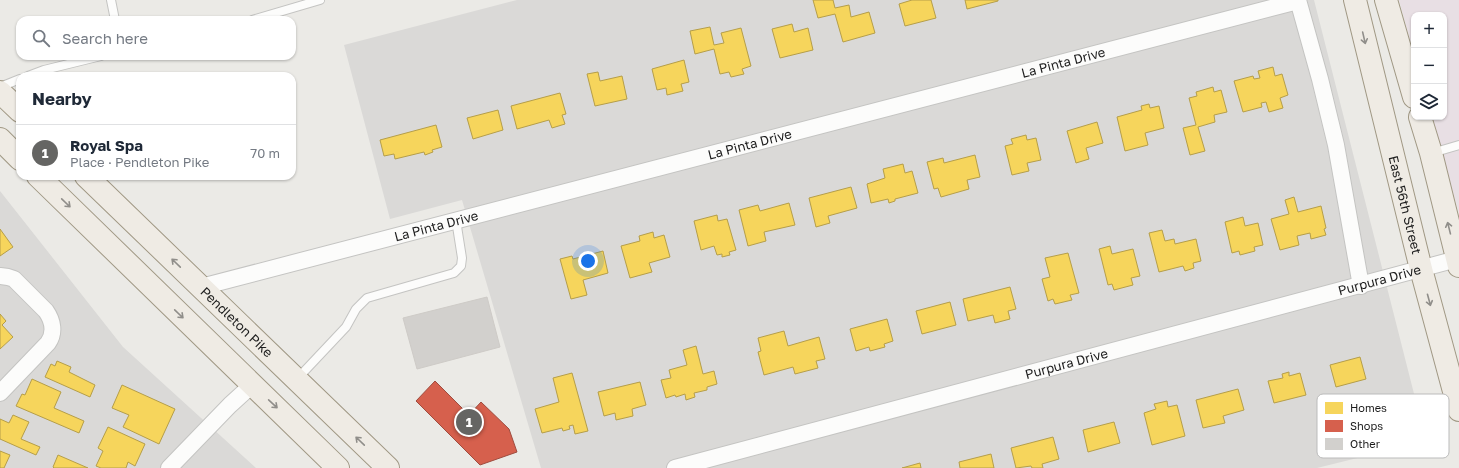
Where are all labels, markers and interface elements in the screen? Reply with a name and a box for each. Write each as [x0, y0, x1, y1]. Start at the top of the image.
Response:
map controls [1411, 12, 1447, 120]
button: + [1411, 12, 1447, 48]
search box [16, 16, 296, 60]
icon: search [30, 27, 52, 49]
text: Search here [62, 29, 148, 47]
one-way arrow [1361, 31, 1369, 44]
street label: La Pinta Drive [1020, 44, 1107, 81]
button: − [1411, 48, 1447, 84]
button: layers [1411, 84, 1447, 120]
text: Nearby [32, 88, 92, 109]
street label: La Pinta Drive [706, 125, 793, 163]
text: Royal Spa [70, 136, 143, 154]
text: 1 [42, 145, 48, 161]
text: 70 m [250, 145, 280, 161]
text: Place · Pendleton Pike [70, 154, 209, 170]
street label: East 56th Street [1385, 154, 1425, 256]
one-way arrow [61, 198, 71, 208]
street label: La Pinta Drive [392, 207, 480, 244]
one-way arrow [1445, 222, 1453, 235]
your location [578, 251, 598, 271]
one-way arrow [171, 258, 181, 268]
street label: Purpura Drive [1336, 261, 1422, 298]
street label: Pendleton Pike [197, 283, 276, 361]
one-way arrow [1426, 293, 1433, 306]
one-way arrow [174, 309, 184, 319]
street label: Purpura Drive [1023, 345, 1109, 382]
legend [1317, 394, 1449, 458]
one-way arrow [268, 399, 278, 408]
text: Homes [1350, 401, 1387, 414]
pin: 1 [456, 407, 482, 437]
text: Shops [1350, 419, 1383, 432]
one-way arrow [355, 436, 365, 446]
text: Other [1350, 437, 1381, 450]

